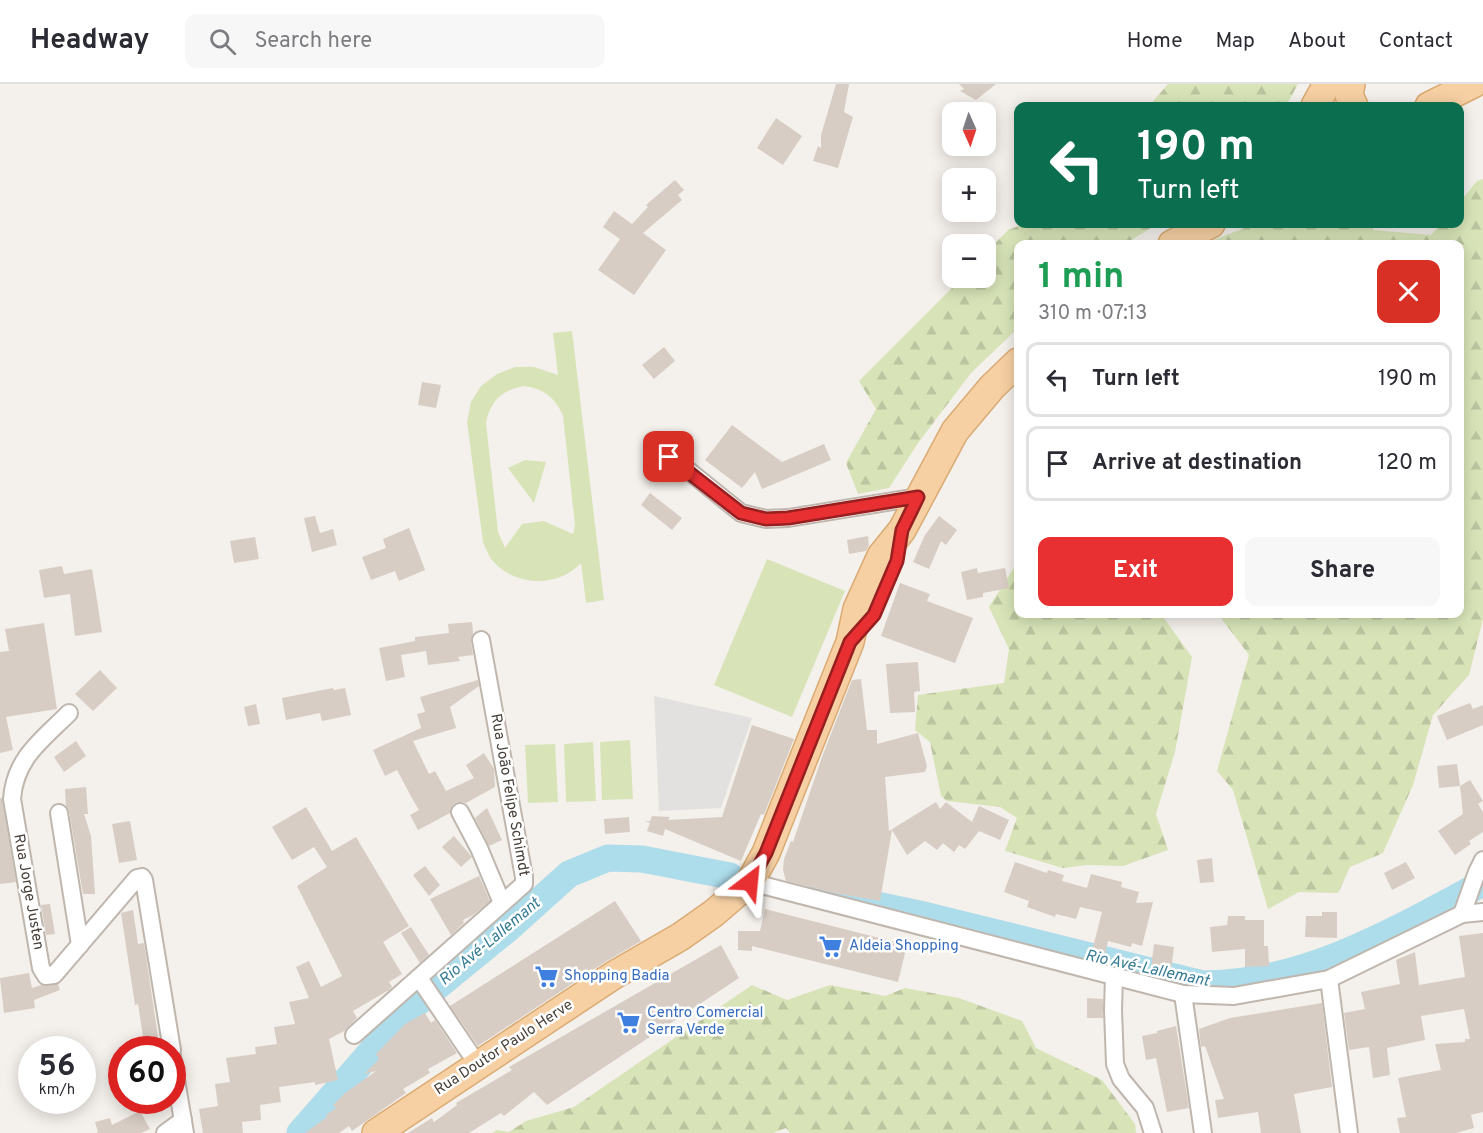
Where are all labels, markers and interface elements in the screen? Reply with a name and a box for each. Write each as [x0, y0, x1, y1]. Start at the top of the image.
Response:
search box [185, 14, 605, 68]
text: Headway [30, 23, 149, 59]
icon: search [206, 25, 239, 58]
text: Search here [254, 28, 372, 55]
text: Home [1127, 28, 1183, 55]
text: Map [1216, 28, 1255, 55]
text: About [1288, 28, 1346, 55]
text: Contact [1379, 28, 1453, 55]
north arrow [942, 102, 996, 156]
map controls [942, 102, 996, 288]
text: 190 m [1137, 122, 1255, 175]
icon: left [1038, 126, 1116, 204]
button: + [942, 168, 996, 222]
text: Turn left [1137, 174, 1239, 208]
button: − [942, 234, 996, 288]
text: 1 min [1038, 255, 1124, 301]
button: close [1377, 260, 1440, 323]
text: 310 m · 07:13 [1038, 301, 1147, 327]
icon: left [1041, 363, 1074, 396]
text: Turn left [1092, 366, 1180, 393]
text: 190 m [1378, 366, 1437, 393]
pin [643, 431, 694, 482]
icon: arrive [652, 440, 685, 473]
icon: arrive [1041, 447, 1074, 480]
text: Arrive at destination [1092, 450, 1302, 477]
text: 120 m [1377, 450, 1437, 477]
button: Exit [1038, 537, 1233, 606]
button: Share [1245, 537, 1440, 606]
street label: Rua João Felipe Schimdt [485, 712, 533, 878]
street label: Rua Jorge Justen [8, 833, 48, 951]
position arrow [718, 850, 782, 914]
water label: Rio Avé‐Lallemant [435, 893, 546, 990]
supermarket icon: Aldeia Shopping [818, 933, 844, 959]
place label: Aldeia Shopping [849, 937, 959, 956]
water label: Rio Avé‐Lallemant [1083, 946, 1212, 992]
supermarket icon: Shopping Badia [533, 963, 559, 989]
place label: Shopping Badia [564, 967, 670, 986]
street label: Rua Doutor Paulo Herve [431, 996, 577, 1100]
place label: Centro Comercial Serra Verde [647, 1004, 763, 1040]
supermarket icon: Centro Comercial Serra Verde [616, 1009, 642, 1035]
speed limit sign: 60 [108, 1036, 186, 1114]
text: 56 [39, 1049, 75, 1086]
text: km/h [39, 1081, 75, 1100]

